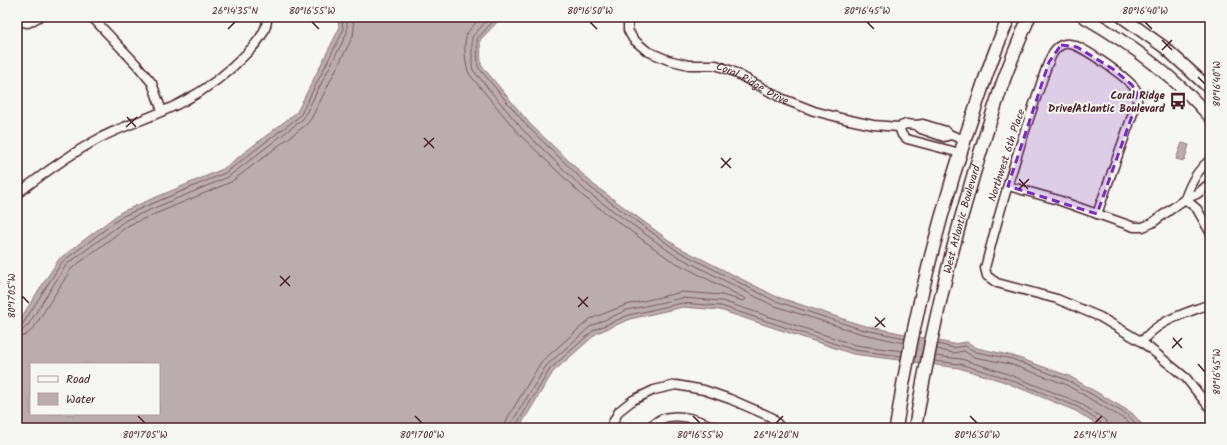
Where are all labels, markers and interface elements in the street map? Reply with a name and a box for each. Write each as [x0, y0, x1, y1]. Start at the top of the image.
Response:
text: 26°14'35"N [212, 3, 258, 19]
text: 80°16'55"W [289, 3, 335, 19]
text: 80°16'50"W [567, 3, 613, 19]
text: 80°16'45"W [844, 3, 890, 19]
text: 80°16'40"W [1122, 3, 1168, 19]
street label: Coral Ridge Drive [713, 58, 791, 110]
text: 80°16'40"W [1209, 61, 1225, 107]
place label: Coral Ridge Drive/Atlantic Boulevard [1048, 87, 1166, 118]
bus stop icon: Coral Ridge Drive/Atlantic Boulevard [1168, 91, 1188, 111]
street label: Northwest 6th Place [984, 107, 1030, 204]
street label: West Atlantic Boulevard [939, 163, 986, 276]
text: 80°17'05"W [4, 273, 20, 319]
text: 80°16'45"W [1209, 349, 1225, 395]
legend [30, 363, 160, 415]
text: Road [66, 370, 91, 389]
text: Water [66, 390, 96, 409]
text: 80°17'05"W [122, 427, 168, 443]
text: 80°17'00"W [400, 427, 445, 443]
text: 80°16'55"W [677, 427, 723, 443]
text: 26°14'20"N [753, 427, 799, 443]
text: 80°16'50"W [954, 427, 1000, 443]
text: 26°14'15"N [1073, 427, 1117, 443]

